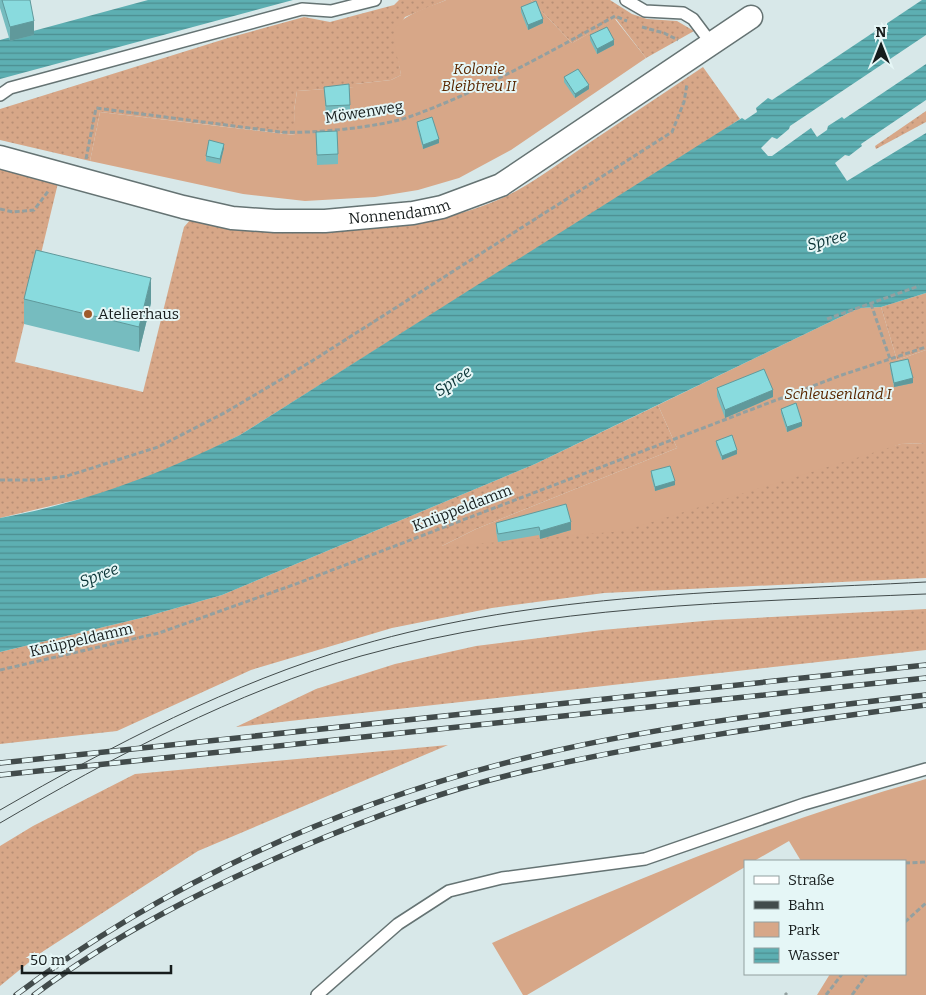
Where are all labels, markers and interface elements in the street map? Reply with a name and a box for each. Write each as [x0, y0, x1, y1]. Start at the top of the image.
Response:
north arrow [856, 20, 906, 70]
text: N [876, 24, 887, 41]
park label: Kolonie Bleibtreu II [442, 60, 517, 95]
street label: Möwenweg [324, 97, 404, 127]
street label: Nonnendamm [348, 195, 454, 228]
water label: Spree [805, 226, 849, 254]
place label: Atelierhaus [98, 305, 179, 323]
marker: Atelierhaus [82, 308, 94, 320]
water label: Spree [431, 362, 475, 400]
park label: Schleusenland I [784, 385, 893, 403]
street label: Knüppeldamm [410, 481, 515, 535]
water label: Spree [77, 559, 121, 591]
street label: Knüppeldamm [28, 619, 135, 661]
legend [744, 860, 906, 975]
text: Straße [788, 871, 834, 889]
text: Bahn [788, 896, 825, 914]
text: Park [788, 921, 820, 939]
scale bar [22, 942, 171, 974]
text: Wasser [788, 946, 840, 964]
text: 50 m [30, 951, 66, 969]

